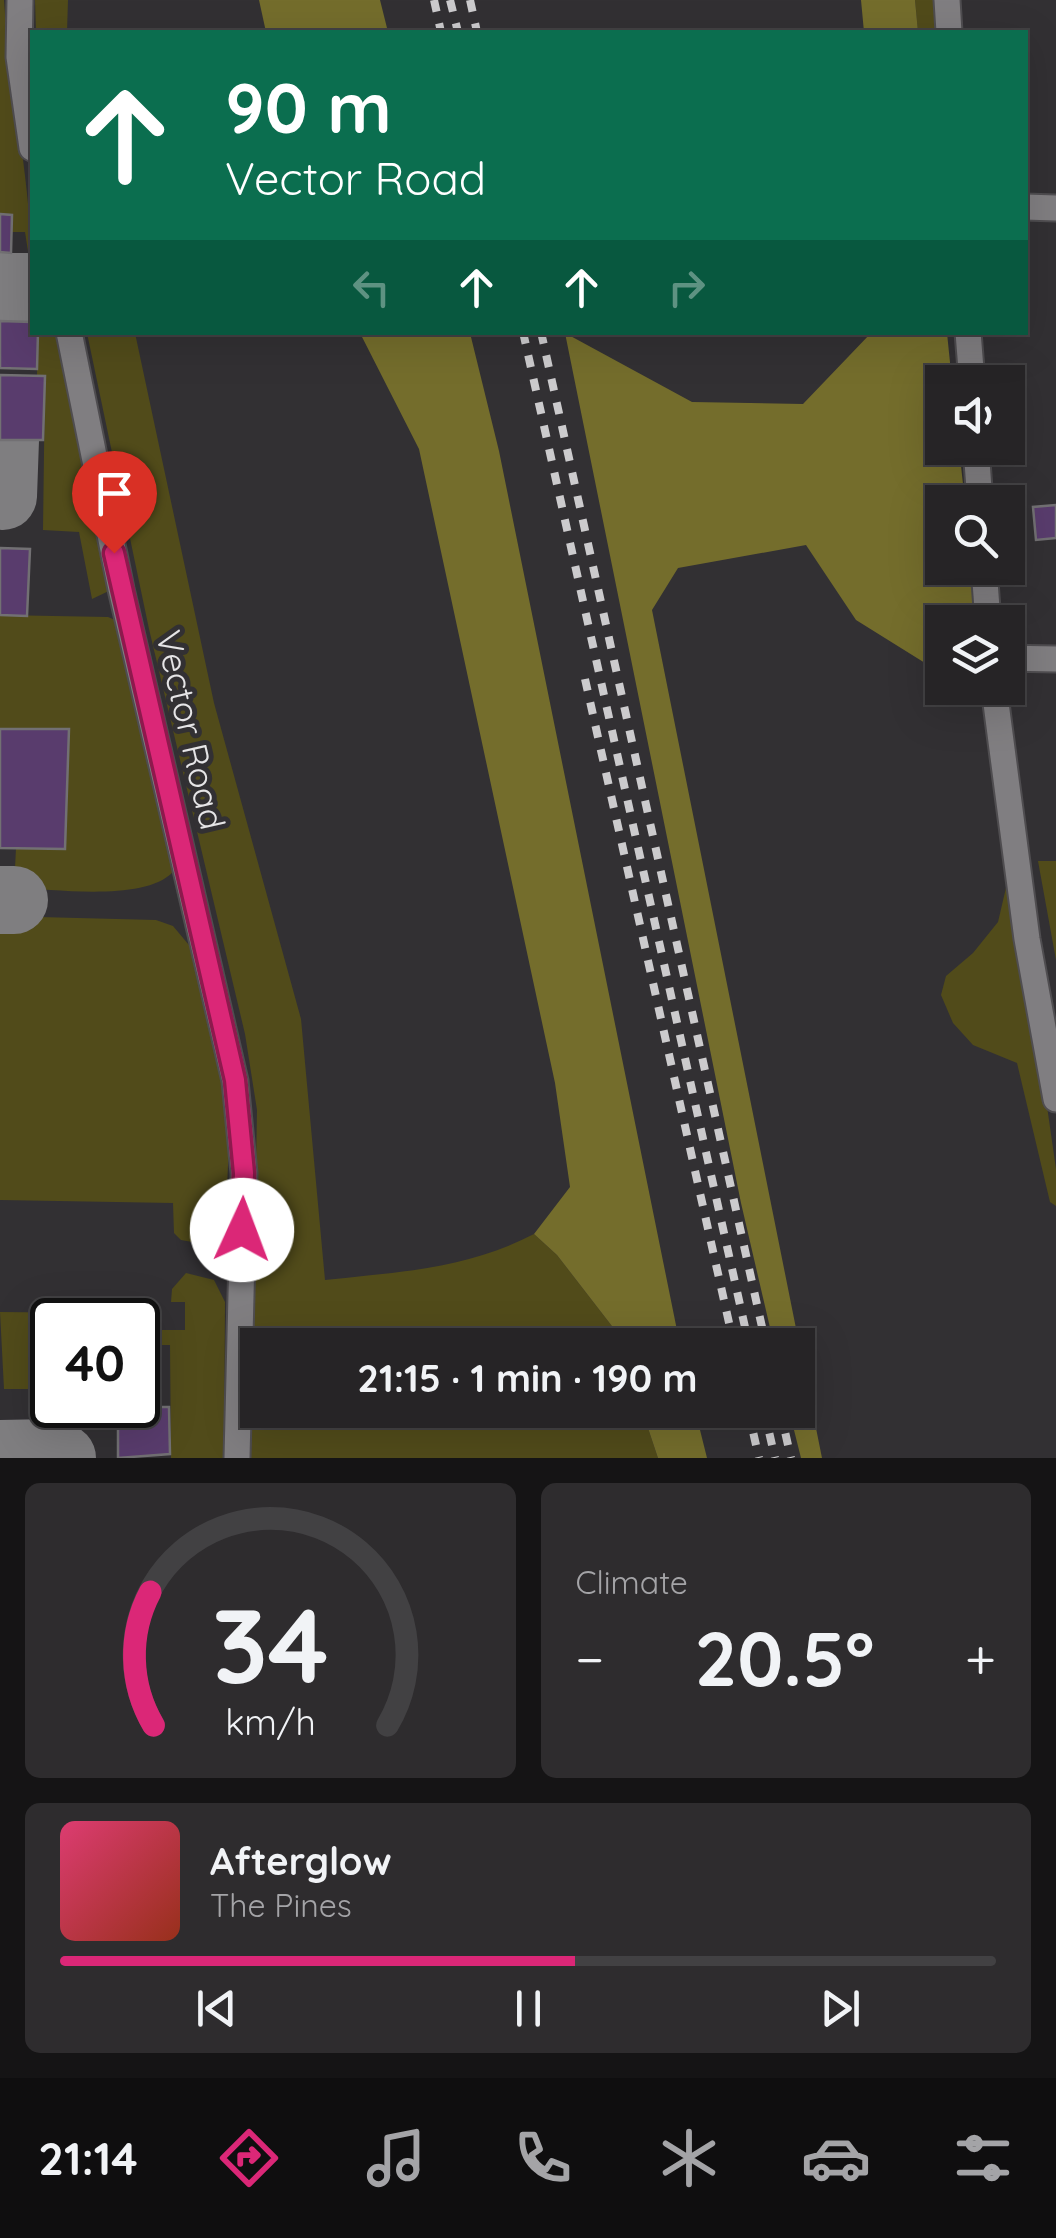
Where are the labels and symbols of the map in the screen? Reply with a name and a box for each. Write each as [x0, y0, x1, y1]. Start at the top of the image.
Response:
pin [72, 451, 157, 554]
street label: Vector Road [147, 626, 235, 834]
position arrow [190, 1178, 294, 1282]
speed limit sign: 40 [30, 1298, 160, 1428]

